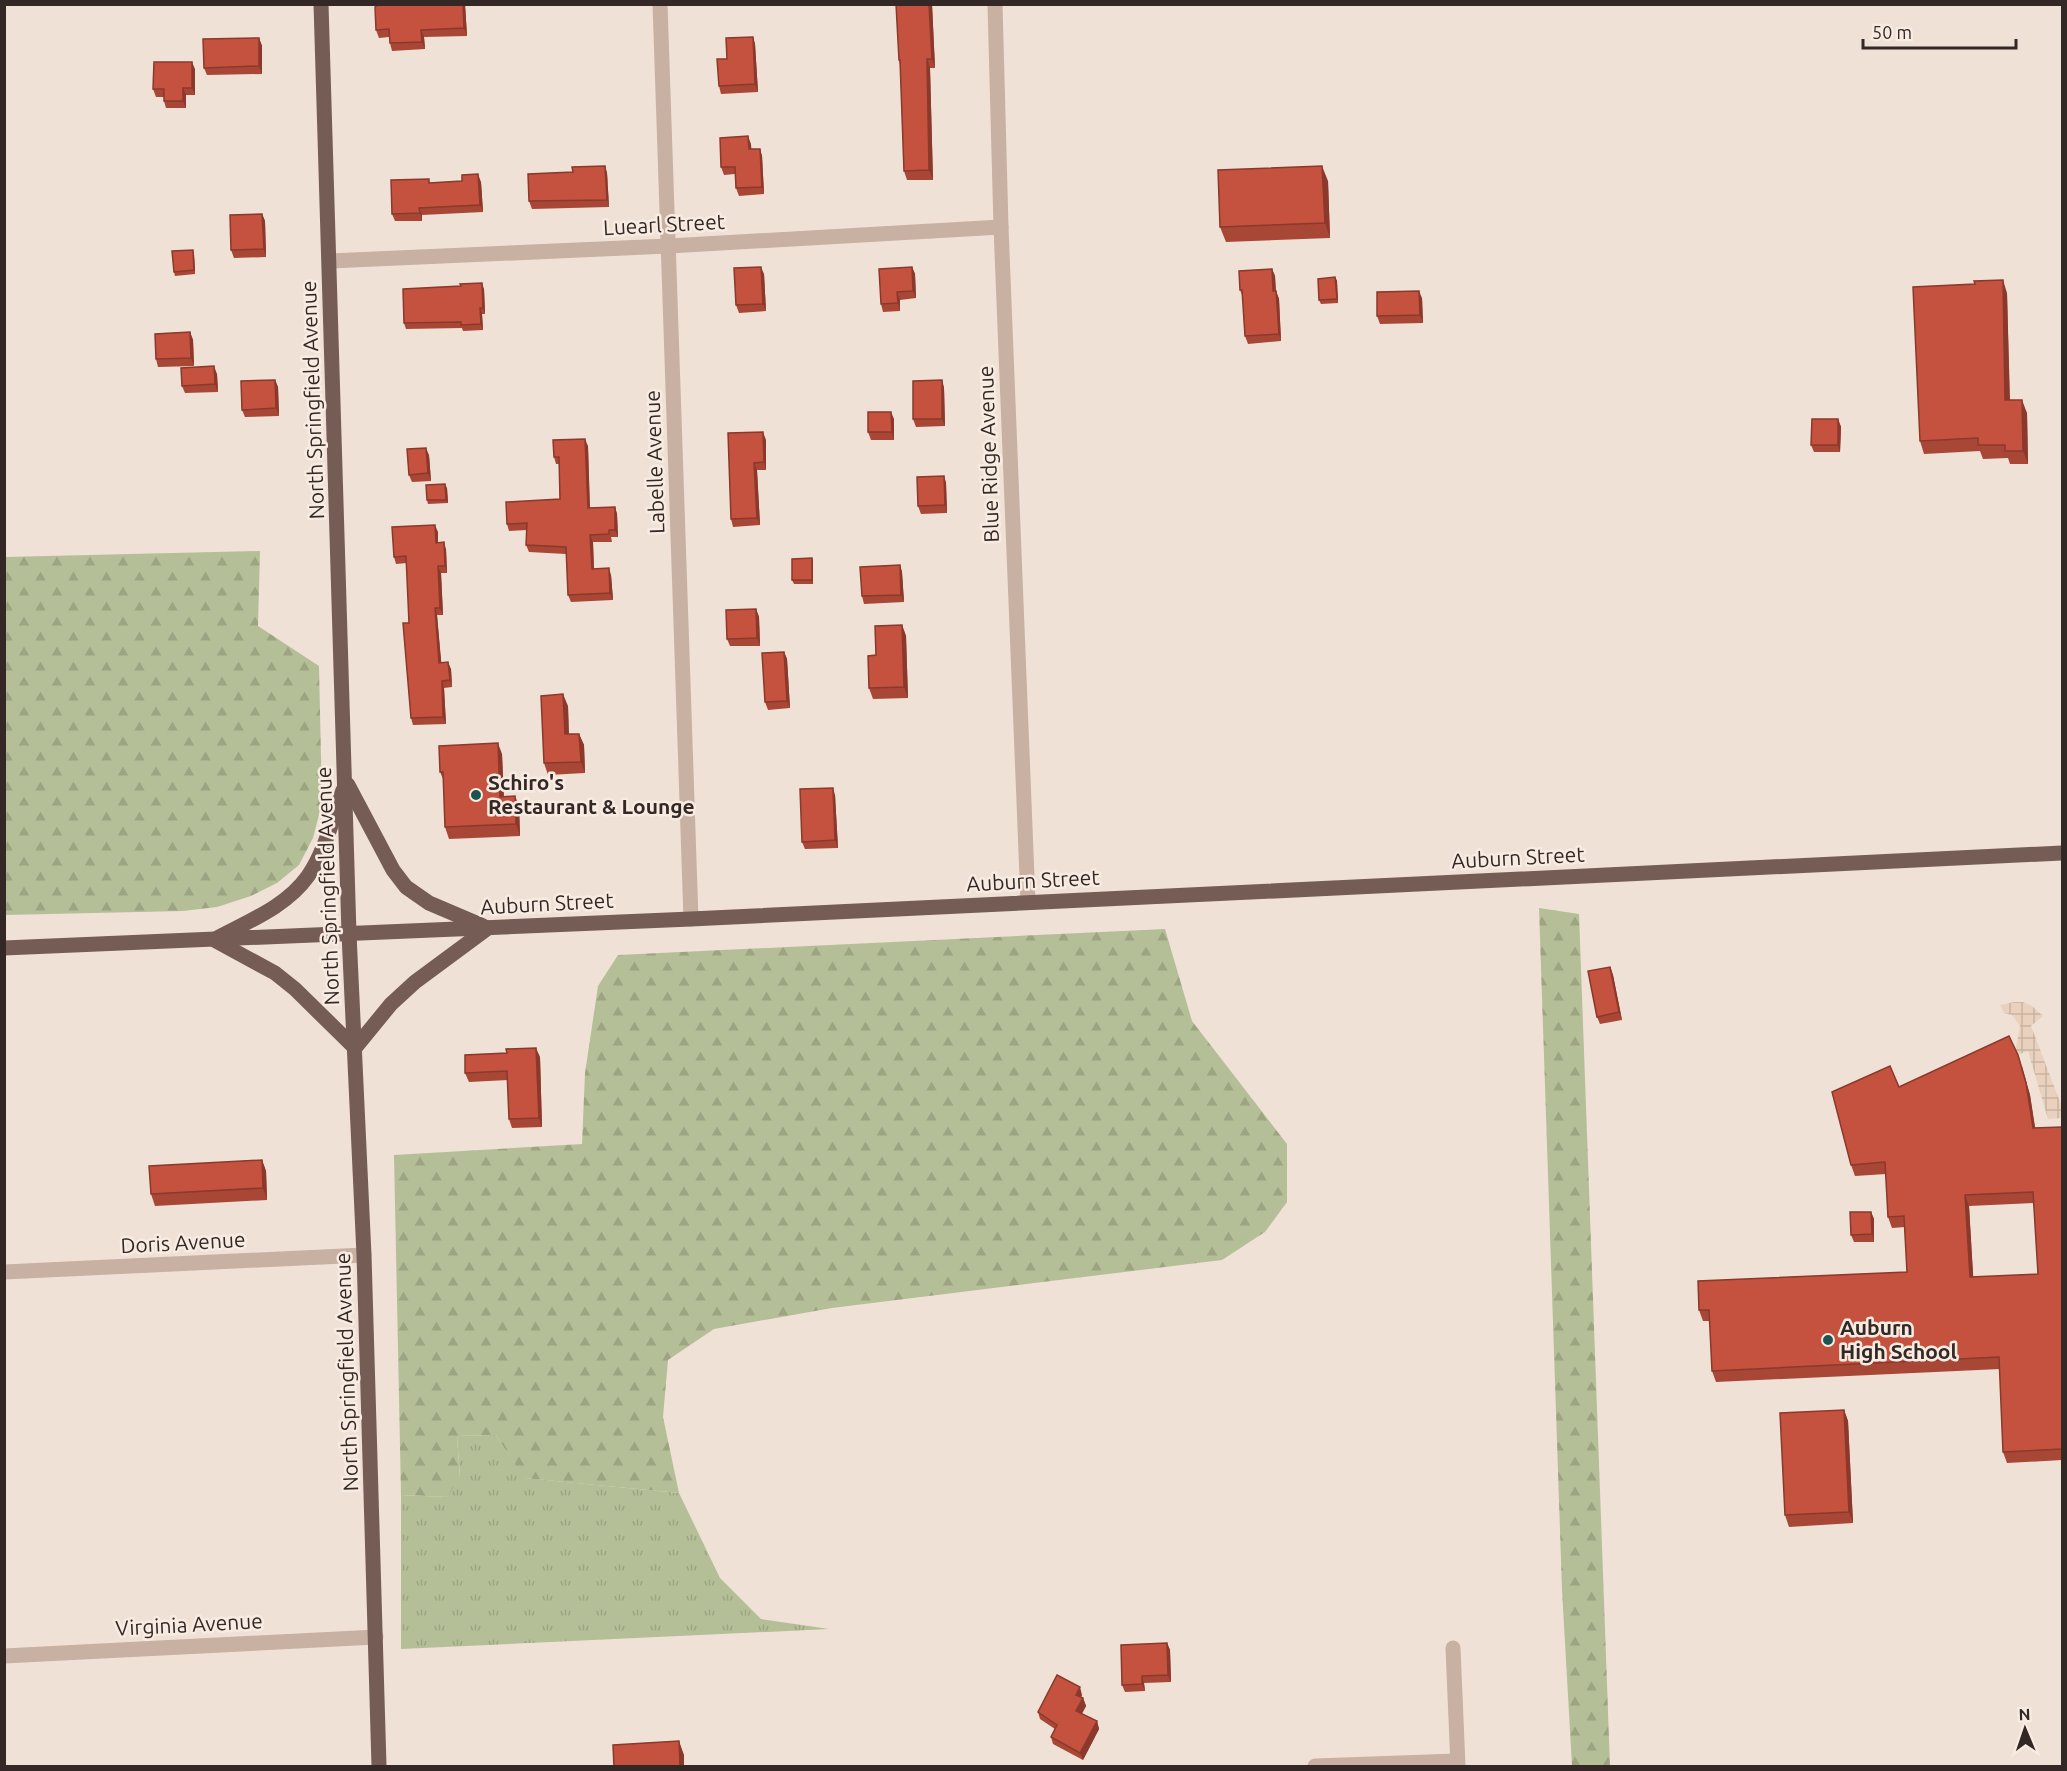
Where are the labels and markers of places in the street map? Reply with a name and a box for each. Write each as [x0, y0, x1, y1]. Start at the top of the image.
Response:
place label: Schiro's Restaurant & Lounge [488, 770, 695, 818]
marker: Schiro's Restaurant & Lounge [469, 788, 483, 802]
place label: Auburn High School [1840, 1315, 1957, 1363]
marker: Auburn High School [1821, 1333, 1835, 1347]

